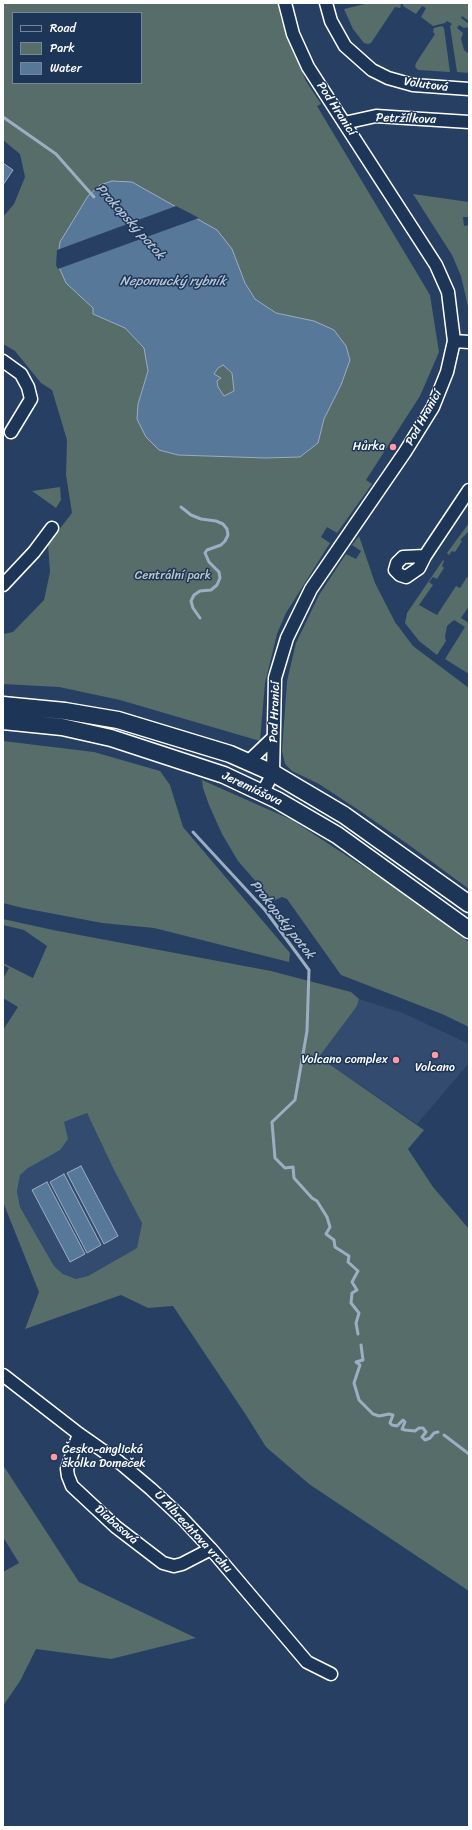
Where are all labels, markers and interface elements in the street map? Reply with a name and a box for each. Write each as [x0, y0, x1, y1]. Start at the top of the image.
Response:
legend [12, 12, 142, 84]
text: Road [50, 17, 76, 39]
text: Park [50, 37, 75, 59]
text: Water [50, 57, 82, 79]
street label: Volutová [403, 75, 449, 95]
street label: Pod Hranicí [313, 79, 359, 139]
street label: Petržílkova [376, 111, 436, 127]
water label: Prokopský potok [92, 181, 168, 263]
water label: Nepomucký rybník [120, 274, 226, 290]
street label: Pod Hranicí [403, 388, 445, 448]
place label: Hůrka [353, 440, 385, 454]
marker: Hůrka [388, 442, 398, 452]
park label: Centrální park [135, 569, 211, 583]
street label: Pod Hranicí [267, 681, 283, 743]
street label: Jeremiášova [220, 769, 284, 809]
water label: Prokopský potok [246, 877, 318, 963]
marker: Volcano [430, 1050, 440, 1060]
place label: Volcano complex [301, 1053, 388, 1067]
marker: Volcano complex [391, 1055, 401, 1065]
place label: Volcano [415, 1061, 455, 1075]
place label: Česko-anglická školka Domeček [62, 1443, 146, 1471]
marker: Česko-anglická školka Domeček [49, 1452, 59, 1462]
street label: U Albrechtova vrchu [151, 1488, 235, 1576]
street label: Diabasová [92, 1502, 140, 1548]

